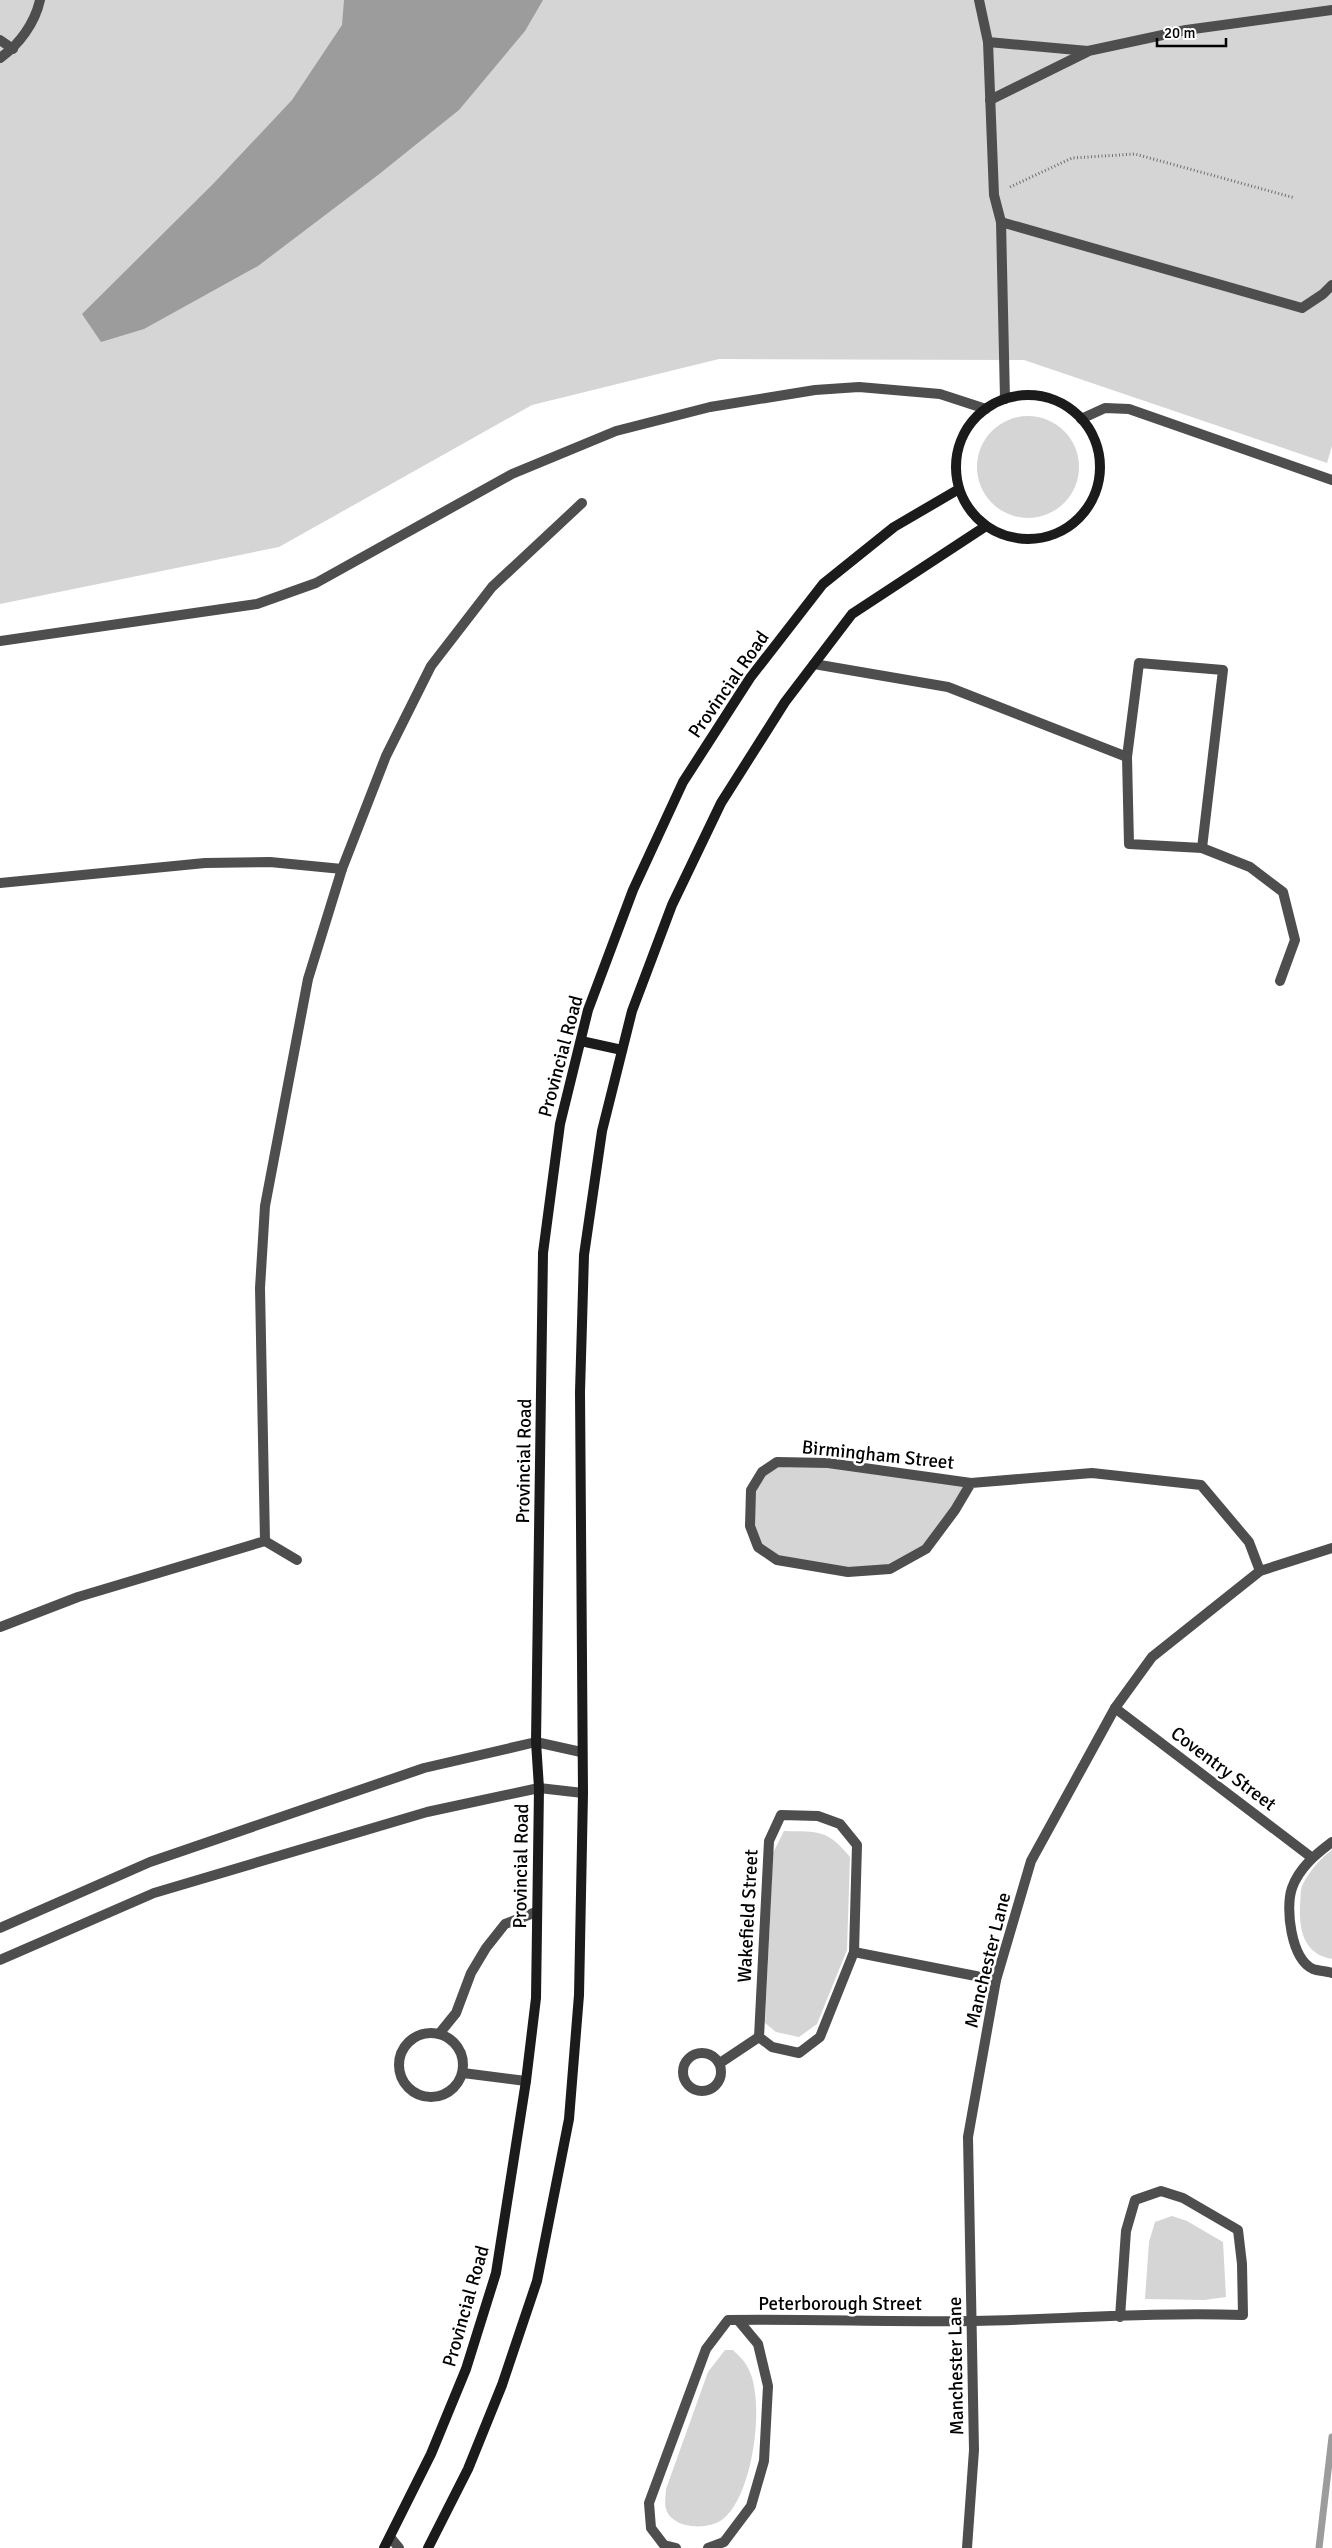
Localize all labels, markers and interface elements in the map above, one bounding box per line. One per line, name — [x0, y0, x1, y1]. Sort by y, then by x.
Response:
scale bar — [1157, 15, 1226, 47]
text: 20 m — [1164, 24, 1195, 42]
street label: Provincial Road — [683, 626, 775, 743]
street label: Provincial Road — [533, 993, 589, 1120]
street label: Provincial Road — [511, 1398, 537, 1524]
street label: Birmingham Street — [800, 1435, 956, 1475]
street label: Coventry Street — [1166, 1721, 1281, 1816]
street label: Provincial Road — [508, 1803, 534, 1929]
street label: Wakefield Street — [733, 1848, 763, 1983]
street label: Manchester Lane — [960, 1890, 1016, 2031]
street label: Provincial Road — [437, 2243, 495, 2370]
street label: Peterborough Street — [758, 2292, 922, 2316]
street label: Manchester Lane — [943, 2296, 969, 2436]

